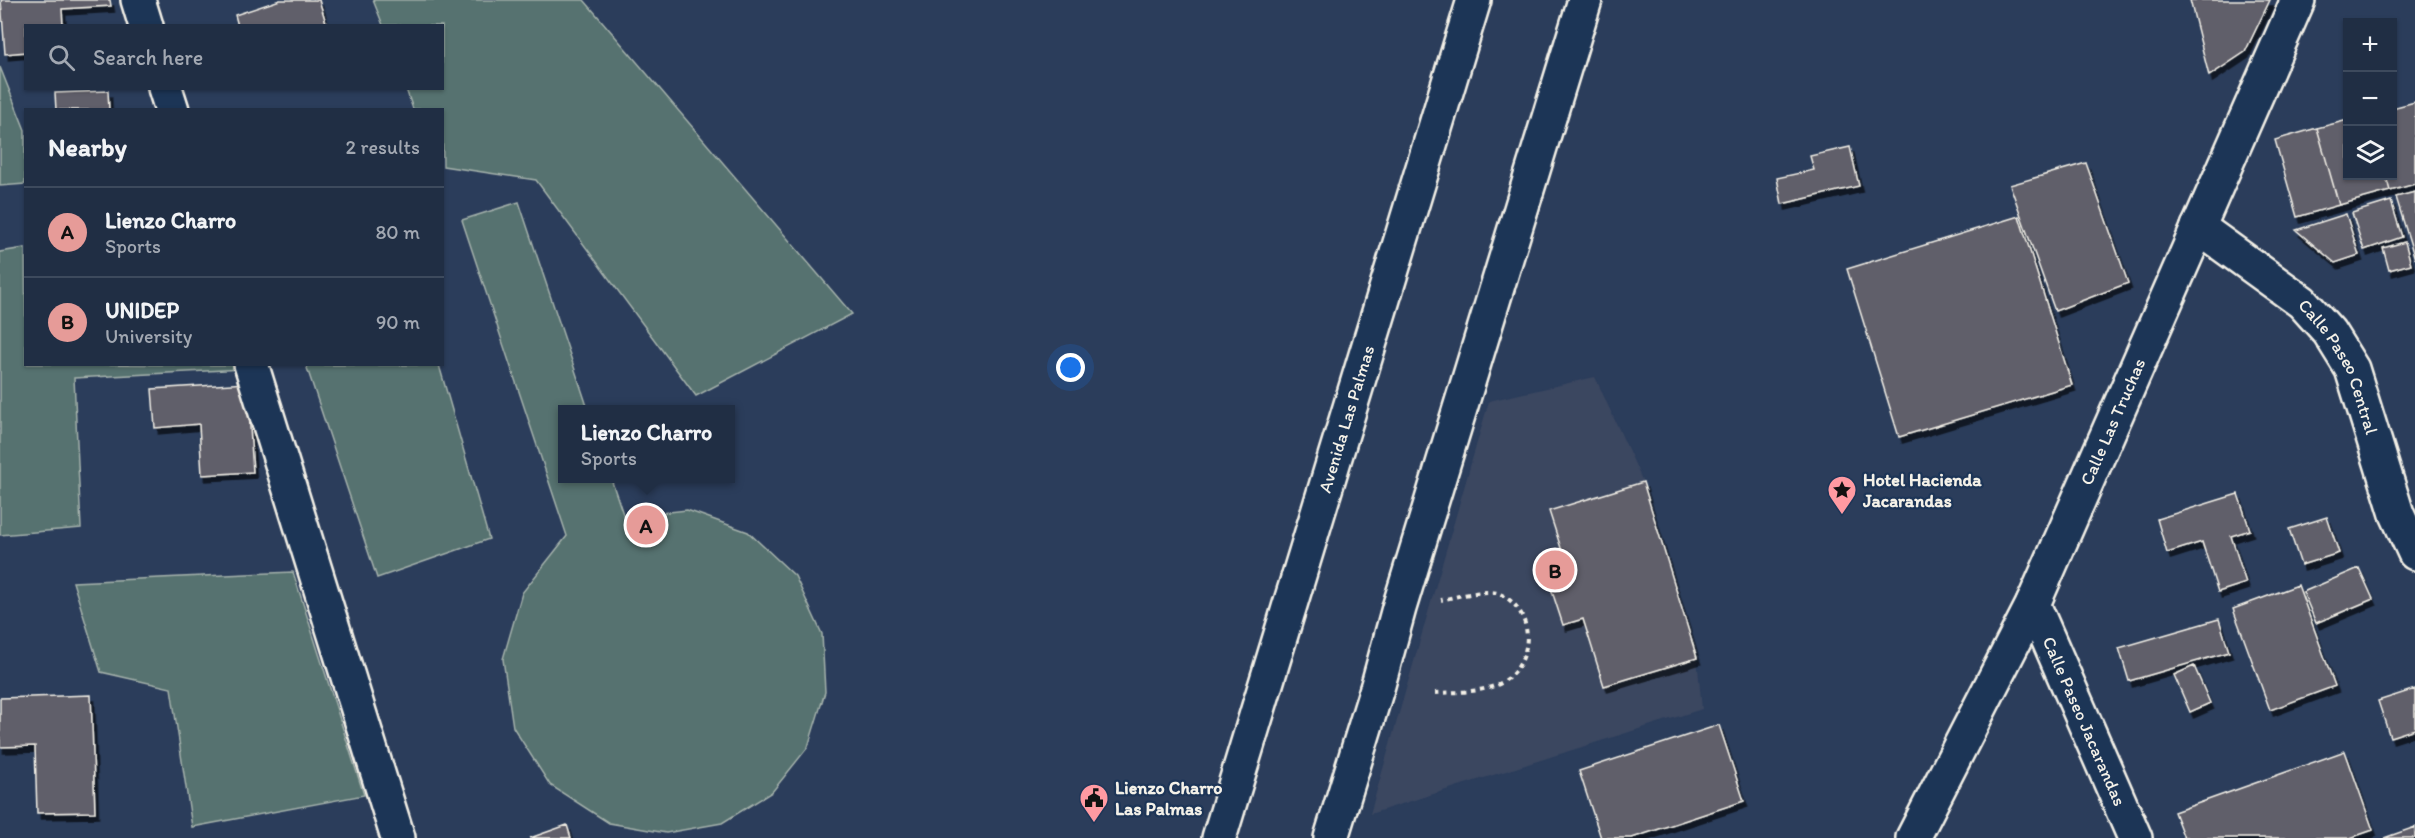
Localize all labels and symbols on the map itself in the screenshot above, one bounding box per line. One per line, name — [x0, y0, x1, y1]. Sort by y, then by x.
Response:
street label: Calle Paseo Central — [2294, 294, 2383, 437]
street label: Avenida Las Palmas — [1314, 343, 1379, 495]
your location — [1056, 353, 1085, 382]
street label: Calle Las Truchas — [2076, 355, 2150, 489]
place label: Hotel Hacienda Jacarandas — [1862, 469, 1982, 512]
place icon: Hotel Hacienda Jacarandas — [1826, 474, 1858, 516]
pin: A — [626, 502, 666, 548]
pin: B — [1536, 548, 1574, 592]
street label: Calle Paseo Jacarandas — [2038, 633, 2131, 809]
place label: Lienzo Charro Las Palmas — [1115, 777, 1222, 820]
public building icon: Lienzo Charro Las Palmas — [1078, 782, 1110, 824]

